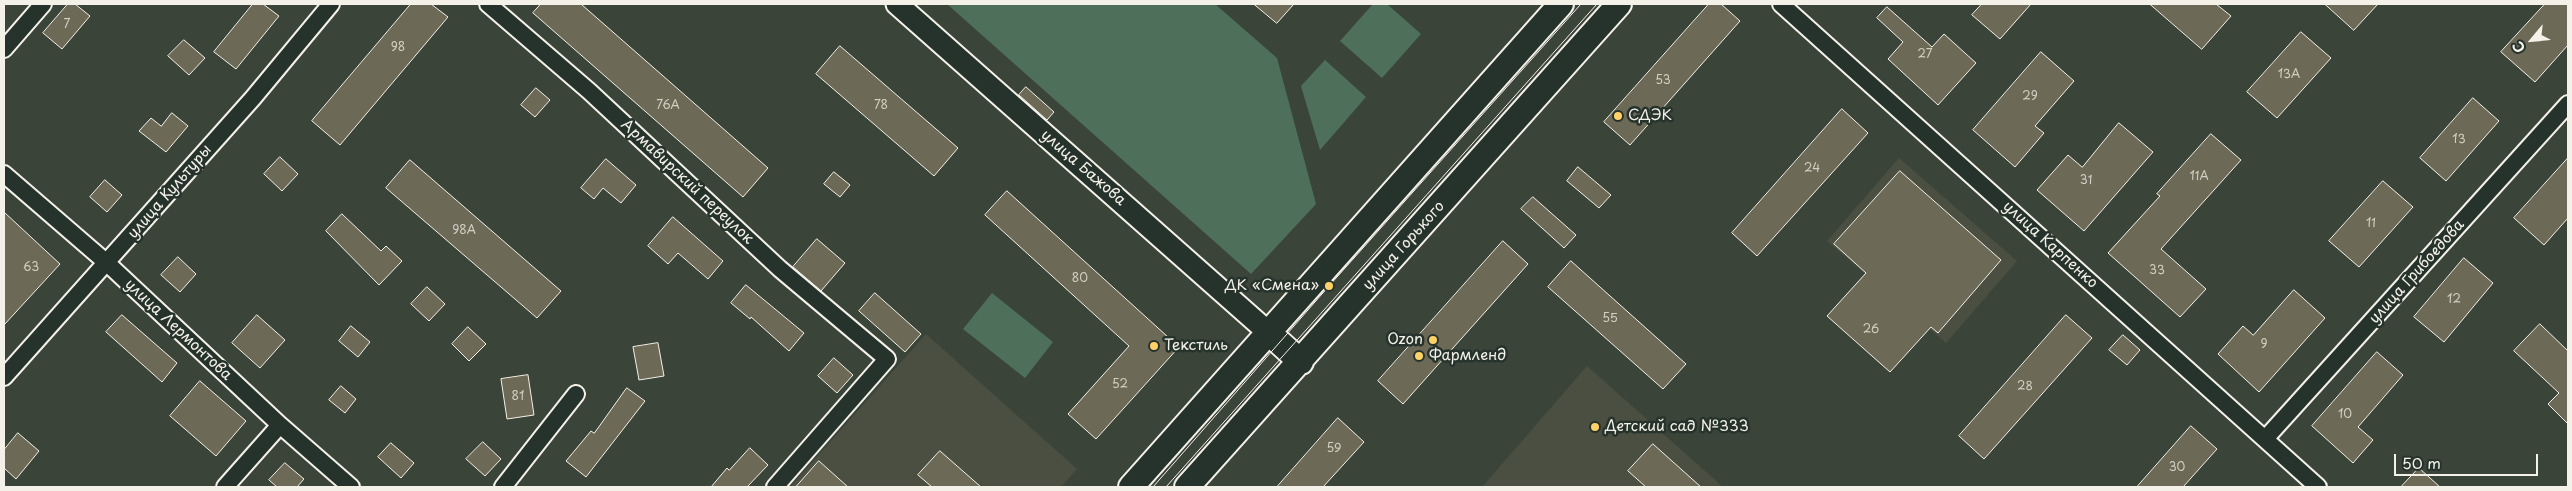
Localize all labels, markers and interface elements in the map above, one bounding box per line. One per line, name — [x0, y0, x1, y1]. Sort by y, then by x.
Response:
north arrow — [2507, 15, 2557, 65]
house number: 7 — [64, 18, 70, 32]
text: С — [2507, 38, 2530, 57]
house number: 98 — [391, 41, 405, 55]
house number: 27 — [1918, 48, 1932, 62]
house number: 13А — [2278, 68, 2300, 82]
house number: 53 — [1655, 74, 1671, 88]
house number: 29 — [2022, 90, 2038, 104]
house number: 76А — [656, 99, 680, 113]
house number: 78 — [874, 99, 888, 113]
place label: СДЭК — [1628, 107, 1672, 125]
marker: СДЭК — [1612, 110, 1624, 122]
street label: Армавирский переулок — [617, 116, 757, 248]
street label: улица Бажова — [1037, 126, 1129, 210]
house number: 13 — [2452, 133, 2466, 147]
street label: улица Культуры — [124, 141, 216, 243]
house number: 24 — [1804, 162, 1820, 176]
house number: 11А — [2189, 170, 2209, 184]
house number: 31 — [2080, 174, 2092, 188]
street label: улица Горького — [1359, 198, 1449, 294]
street label: улица Карпенко — [1999, 198, 2101, 292]
street label: улица Грибоедова — [2366, 216, 2468, 328]
house number: 11 — [2366, 217, 2376, 231]
house number: 98А — [452, 224, 476, 238]
house number: 63 — [23, 261, 39, 275]
house number: 33 — [2149, 264, 2165, 278]
house number: 80 — [1072, 272, 1088, 286]
street label: улица Лермонтова — [121, 276, 235, 384]
place label: ДК «Смена» — [1225, 277, 1319, 295]
marker: ДК «Смена» — [1323, 280, 1335, 292]
house number: 12 — [2447, 293, 2461, 307]
house number: 55 — [1602, 312, 1618, 326]
house number: 26 — [1863, 323, 1879, 337]
place label: Ozon — [1387, 331, 1423, 349]
marker: Ozon — [1427, 334, 1439, 346]
place label: Текстиль — [1164, 337, 1228, 355]
house number: 9 — [2260, 338, 2268, 352]
marker: Текстиль — [1148, 340, 1160, 352]
place label: Фармленд — [1429, 347, 1506, 365]
marker: Фармленд — [1413, 350, 1425, 362]
house number: 52 — [1112, 378, 1128, 392]
house number: 28 — [2017, 380, 2033, 394]
house number: 81 — [512, 390, 524, 404]
house number: 10 — [2338, 408, 2352, 422]
place label: Детский сад №333 — [1605, 418, 1749, 436]
marker: Детский сад №333 — [1589, 421, 1601, 433]
house number: 59 — [1327, 442, 1341, 456]
scale bar — [2397, 444, 2541, 476]
text: 50 m — [2402, 451, 2441, 474]
house number: 30 — [2169, 461, 2185, 475]

